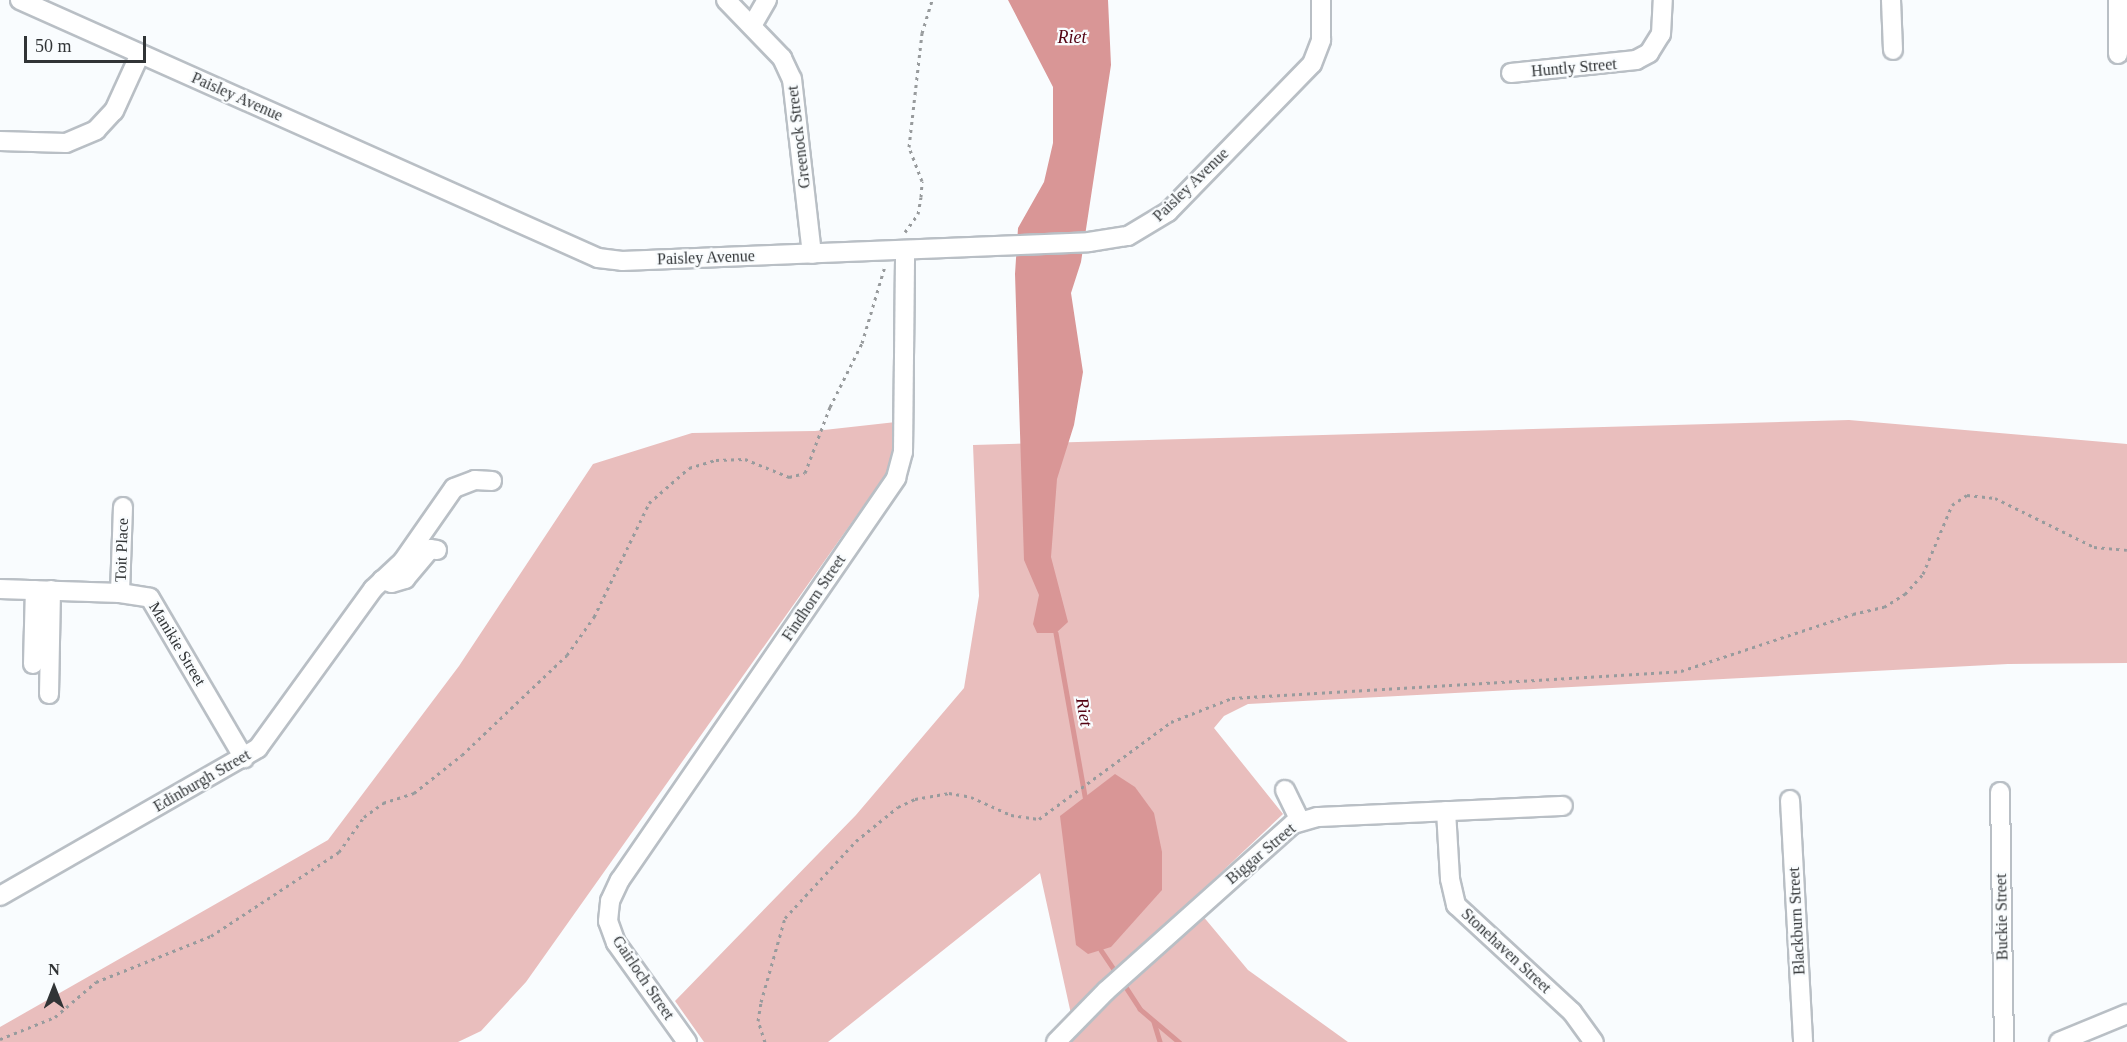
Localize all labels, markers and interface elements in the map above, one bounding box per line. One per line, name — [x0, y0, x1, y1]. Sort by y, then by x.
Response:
scale bar — [27, 24, 148, 62]
water label: Riet — [1058, 26, 1086, 48]
text: 50 m — [35, 36, 72, 56]
street label: Huntly Street — [1530, 55, 1618, 81]
street label: Paisley Avenue — [188, 68, 286, 126]
street label: Greenock Street — [783, 84, 815, 190]
street label: Paisley Avenue — [1149, 144, 1233, 226]
street label: Paisley Avenue — [656, 247, 756, 269]
street label: Toit Place — [111, 518, 133, 582]
street label: Findhorn Street — [778, 551, 850, 645]
street label: Manikie Street — [144, 598, 210, 690]
water label: Riet — [1071, 696, 1097, 728]
street label: Edinburgh Street — [150, 746, 254, 816]
street label: Biggar Street — [1222, 819, 1300, 889]
street label: Blackburn Street — [1785, 867, 1809, 975]
street label: Buckie Street — [1992, 874, 2012, 960]
street label: Stonehaven Street — [1457, 904, 1555, 998]
street label: Gairloch Street — [608, 932, 678, 1024]
north arrow — [24, 958, 84, 1018]
text: N — [48, 961, 60, 978]

